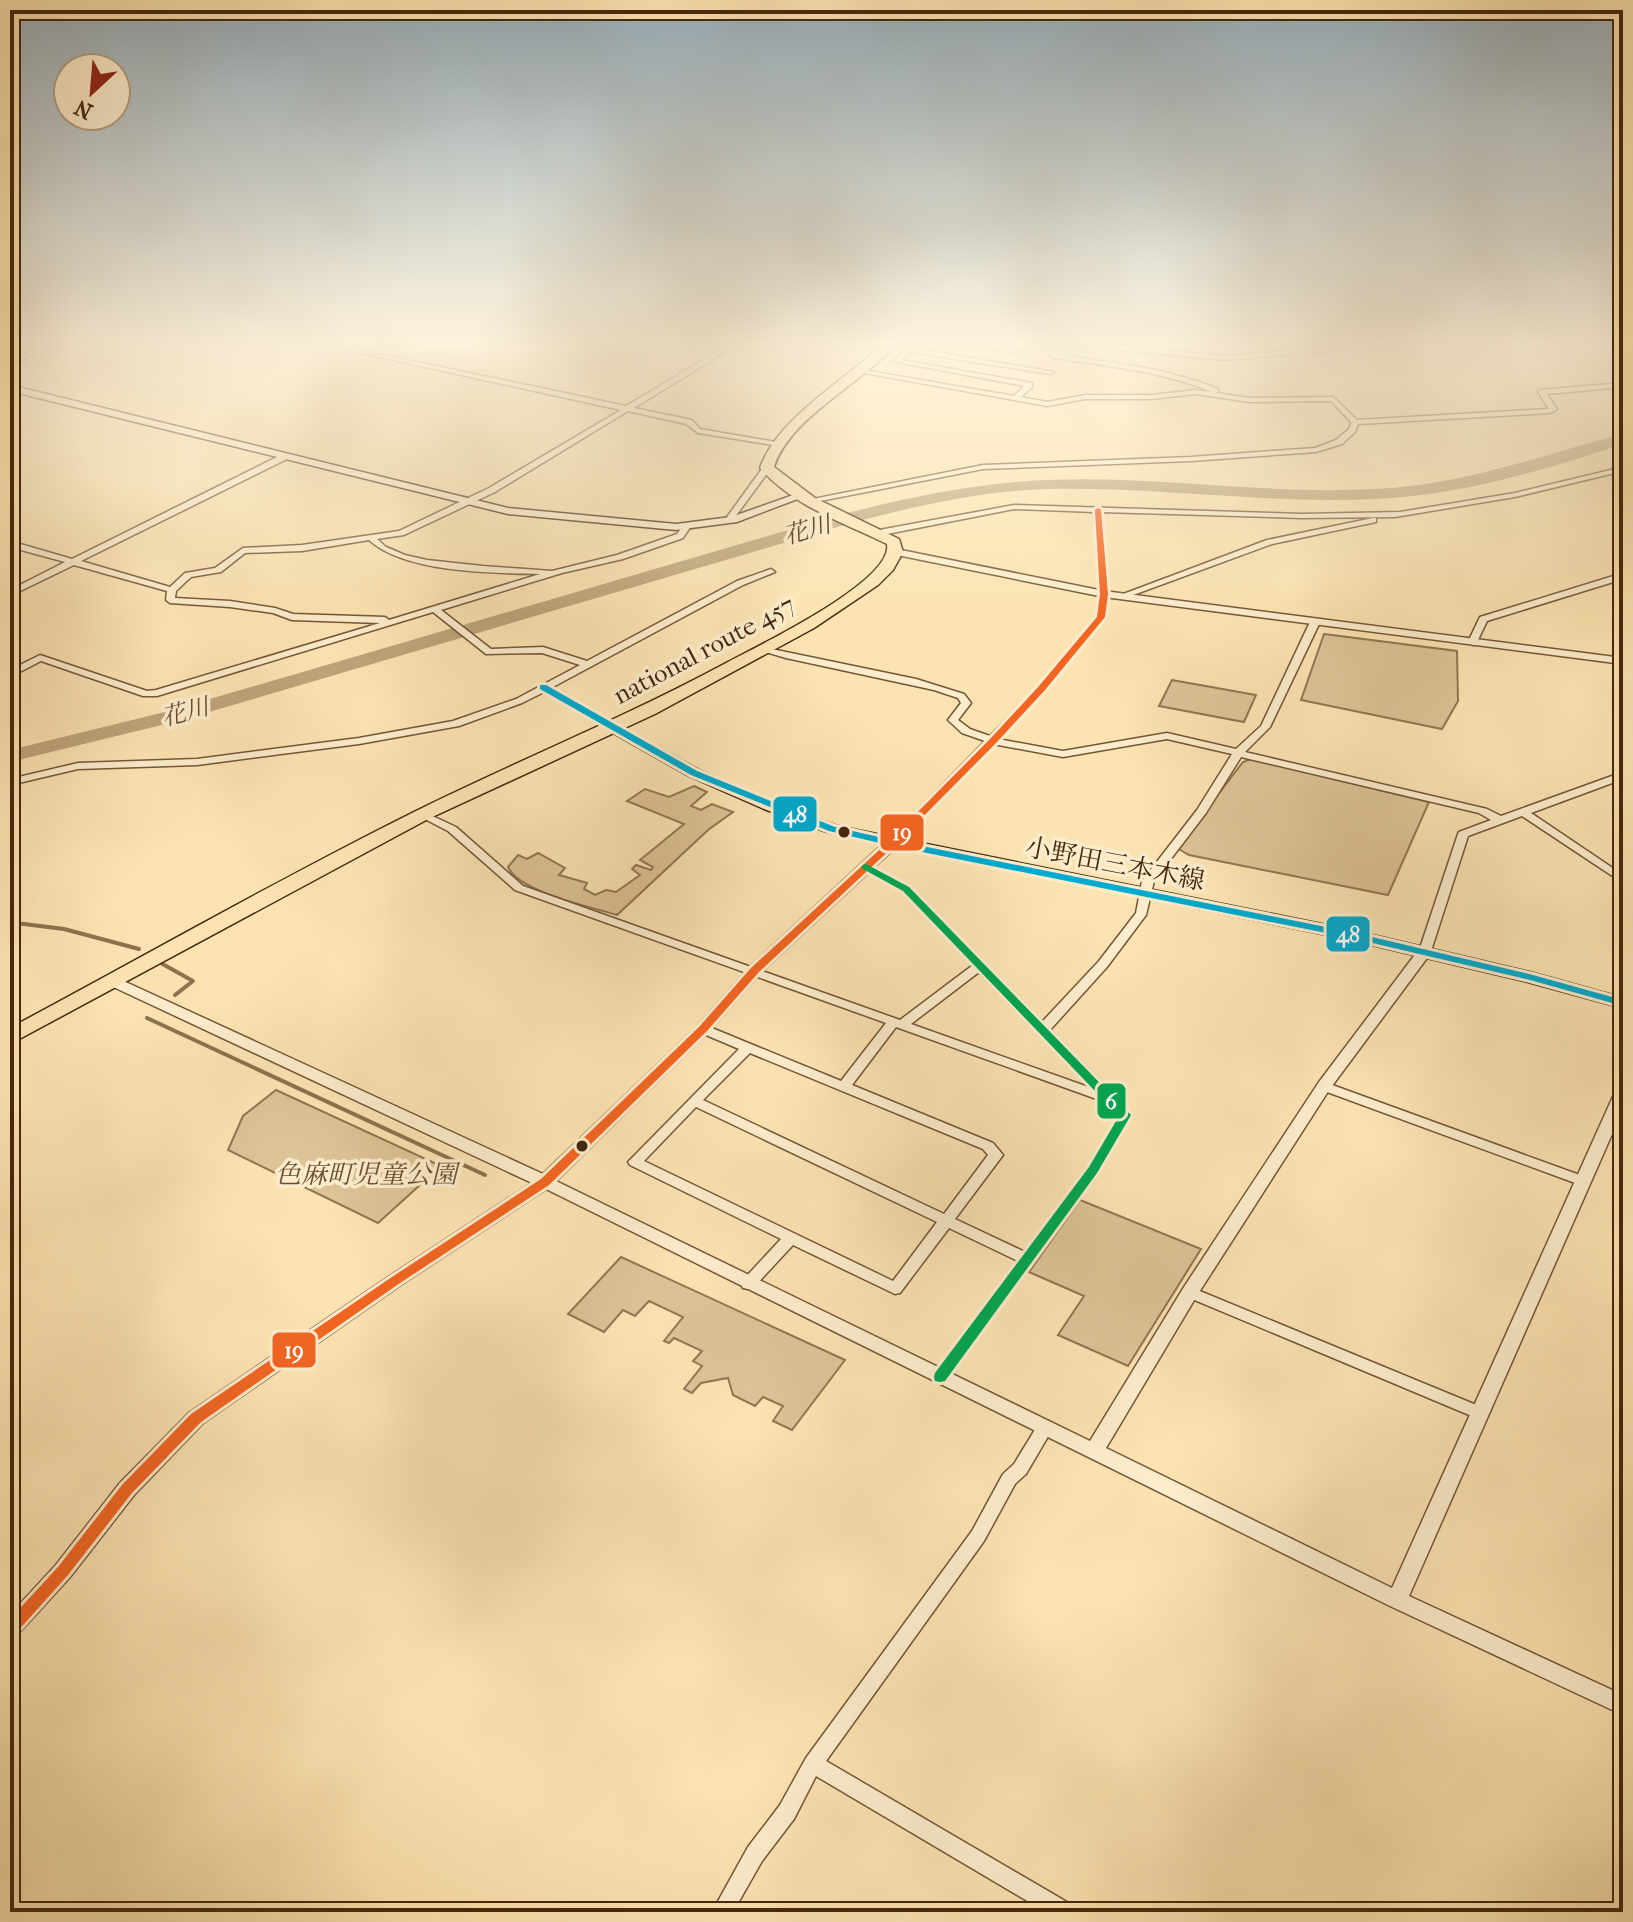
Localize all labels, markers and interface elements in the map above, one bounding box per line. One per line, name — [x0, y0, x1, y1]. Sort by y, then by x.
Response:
north arrow — [52, 52, 132, 132]
text: N — [70, 94, 97, 124]
water label: 花川 — [780, 509, 837, 550]
street label: national route 457 — [608, 589, 800, 711]
water label: 花川 — [158, 691, 215, 732]
line badge: 48 — [772, 795, 818, 833]
text: 48 — [782, 802, 807, 828]
line badge: 19 — [879, 813, 925, 852]
text: 19 — [892, 820, 912, 846]
unlabelled marker — [836, 824, 852, 840]
street label: 小野田三本木線 — [1023, 831, 1207, 897]
line badge: 48 — [1325, 915, 1371, 953]
text: 48 — [1335, 922, 1360, 948]
line badge: 6 — [1096, 1082, 1127, 1120]
text: 6 — [1105, 1089, 1118, 1115]
unlabelled marker — [574, 1138, 590, 1154]
park label: 色麻町児童公園 — [275, 1159, 461, 1190]
line badge: 19 — [271, 1331, 317, 1369]
text: 19 — [284, 1338, 304, 1364]

